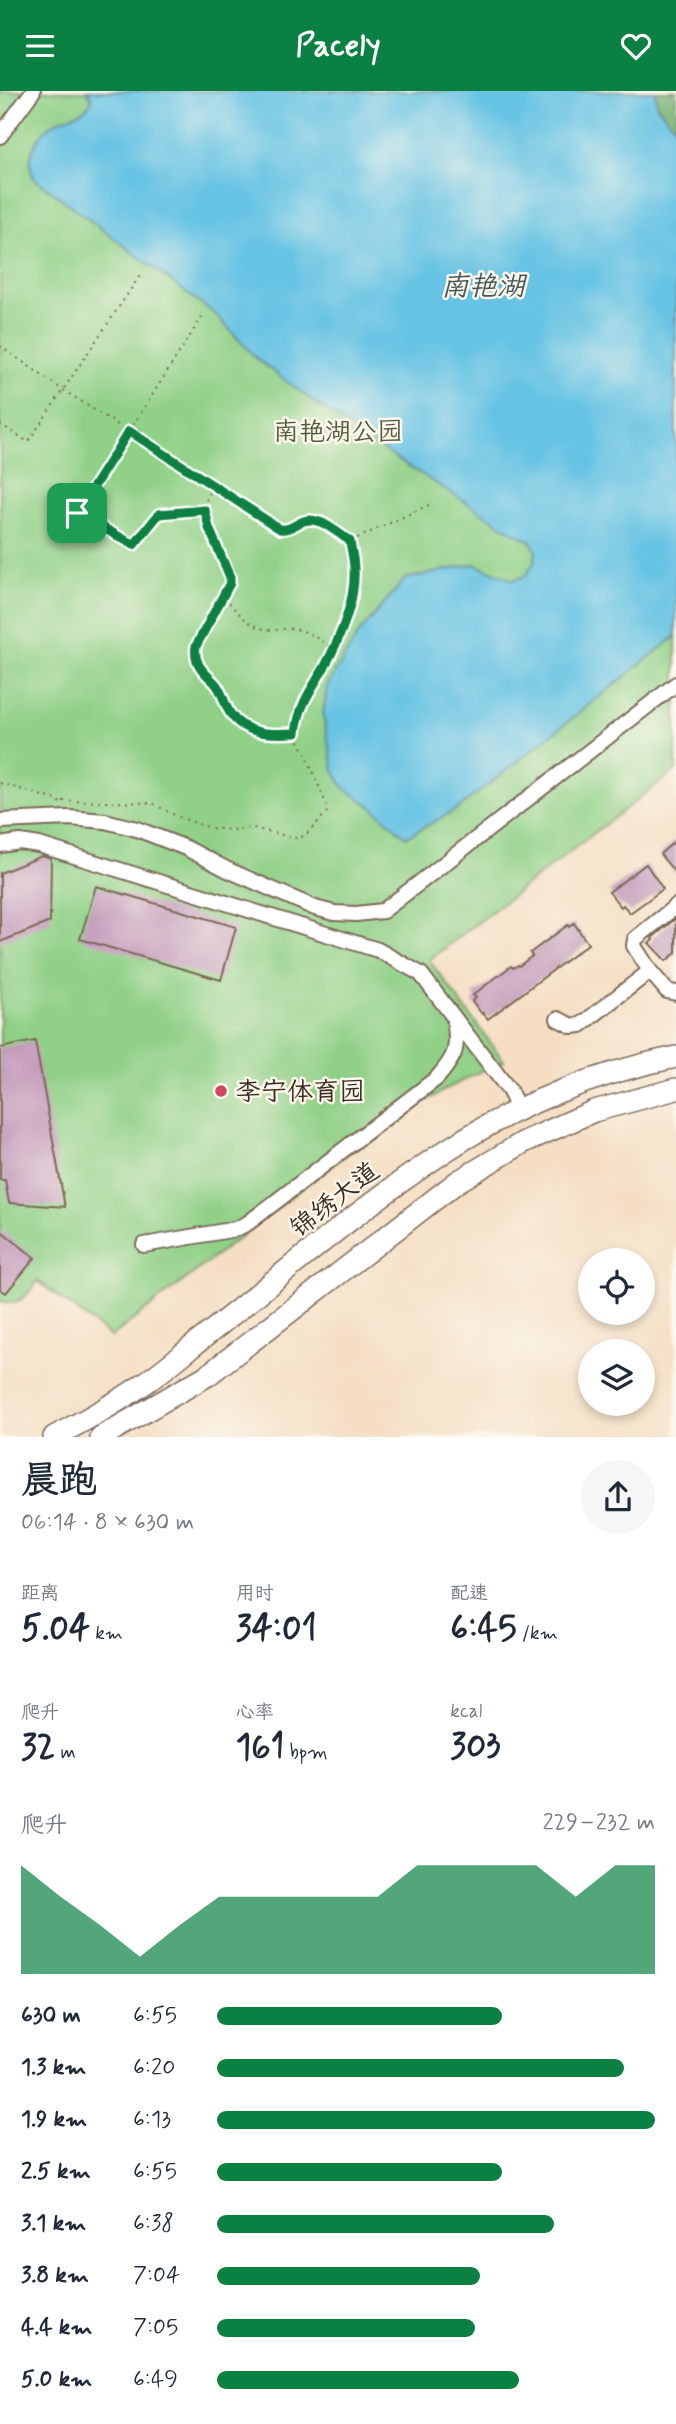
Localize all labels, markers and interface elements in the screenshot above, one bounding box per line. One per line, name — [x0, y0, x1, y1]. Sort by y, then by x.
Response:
text: Pacely — [295, 25, 381, 67]
icon: menu — [21, 27, 59, 65]
icon: heart — [617, 27, 655, 65]
water label: 南艳湖 — [441, 269, 528, 306]
park label: 南艳湖公园 — [273, 416, 403, 450]
pin — [47, 483, 107, 543]
icon: arrive — [58, 494, 96, 532]
place label: 李宁体育园 — [235, 1076, 365, 1110]
marker: 李宁体育园 — [213, 1083, 229, 1099]
street label: 锦绣大道 — [284, 1155, 387, 1246]
map controls — [578, 1248, 655, 1416]
button: locate — [578, 1248, 655, 1325]
button: layers — [578, 1339, 655, 1416]
text: 晨跑 — [21, 1457, 97, 1506]
button: share — [581, 1460, 655, 1534]
text: 06:14 · 8 × 630 m — [21, 1508, 194, 1538]
text: 距离 — [21, 1581, 59, 1606]
text: 用时 — [236, 1581, 274, 1606]
text: 配速 — [450, 1581, 488, 1606]
text: 5.04 — [21, 1606, 90, 1652]
text: 34:01 — [236, 1606, 317, 1652]
text: 6:45 — [450, 1606, 517, 1652]
text: km — [90, 1621, 123, 1646]
text: /km — [517, 1621, 558, 1646]
text: kcal — [450, 1699, 482, 1724]
text: 爬升 — [21, 1700, 59, 1725]
text: 心率 — [236, 1700, 274, 1725]
text: 303 — [450, 1724, 500, 1770]
text: 32 — [21, 1725, 55, 1771]
text: 161 — [236, 1725, 284, 1771]
text: m — [55, 1740, 76, 1765]
text: bpm — [284, 1740, 328, 1765]
text: 229–232 m — [543, 1808, 655, 1838]
text: 爬升 — [21, 1811, 67, 1841]
text: 630 m — [21, 2001, 81, 2031]
text: 6:55 — [133, 2001, 177, 2031]
text: 1.3 km — [21, 2053, 86, 2083]
text: 6:20 — [133, 2053, 175, 2083]
text: 1.9 km — [21, 2105, 87, 2135]
text: 6:13 — [133, 2105, 171, 2135]
text: 2.5 km — [21, 2157, 91, 2187]
text: 6:55 — [133, 2157, 177, 2187]
text: 3.1 km — [21, 2209, 86, 2239]
text: 6:38 — [133, 2209, 174, 2239]
text: 3.8 km — [21, 2261, 89, 2291]
text: 7:04 — [133, 2261, 180, 2291]
text: 4.4 km — [21, 2313, 92, 2343]
text: 7:05 — [133, 2313, 178, 2343]
text: 5.0 km — [21, 2365, 92, 2395]
text: 6:49 — [133, 2365, 178, 2395]

